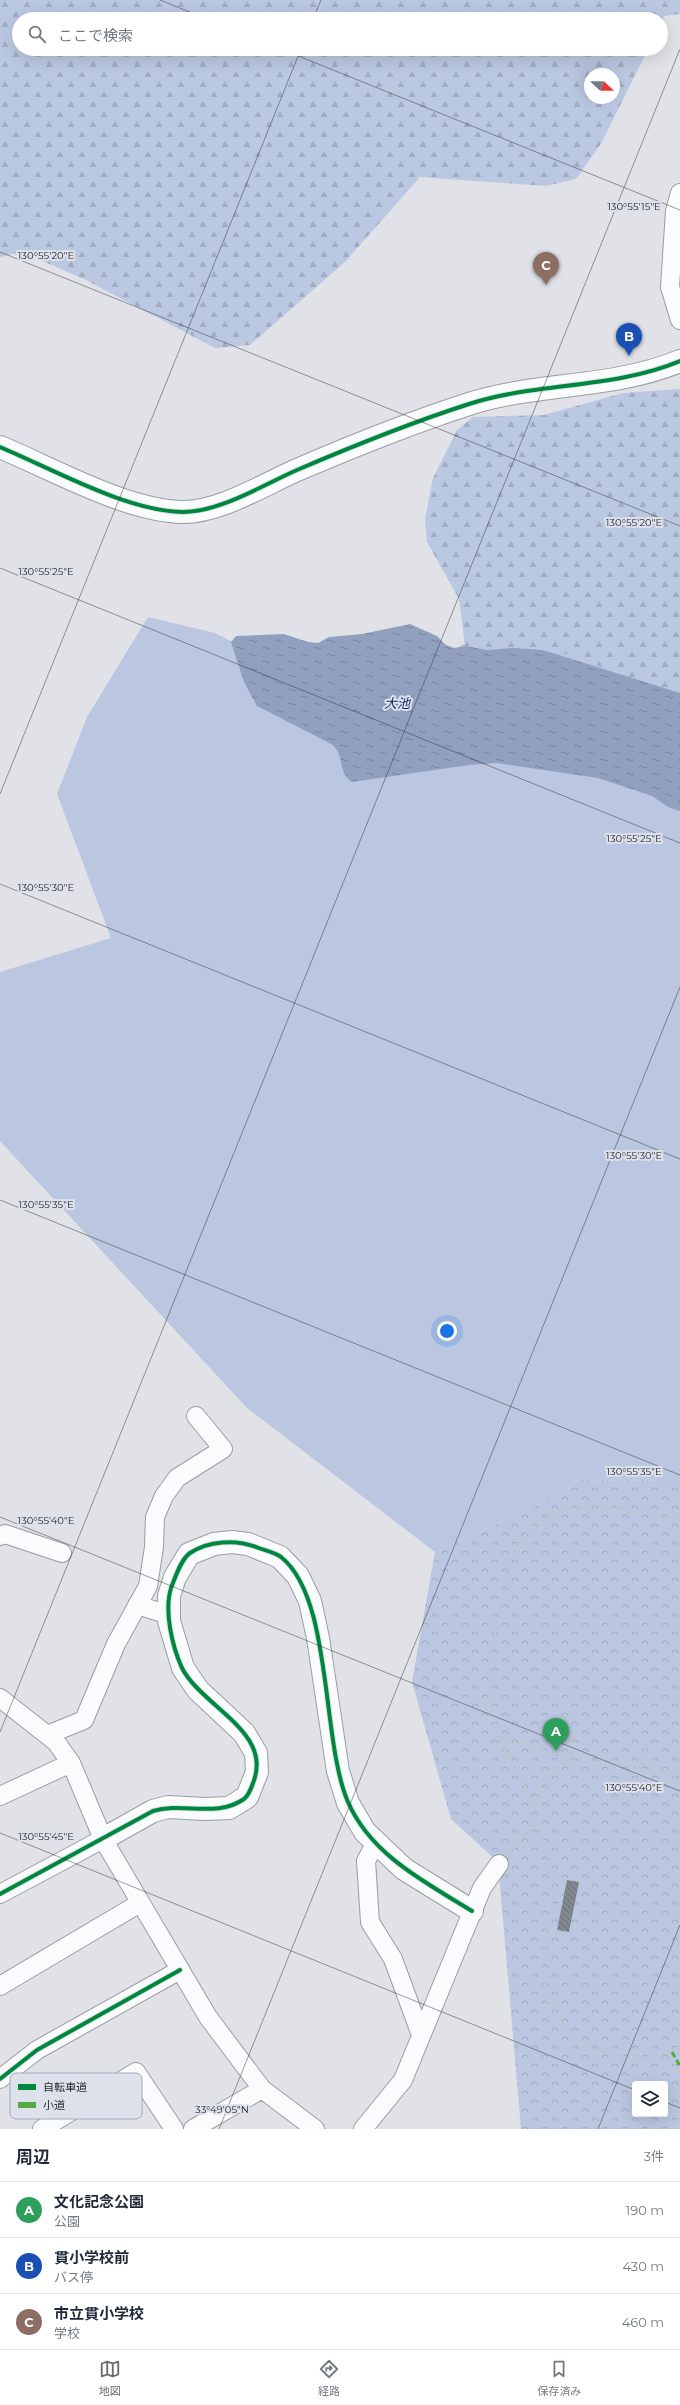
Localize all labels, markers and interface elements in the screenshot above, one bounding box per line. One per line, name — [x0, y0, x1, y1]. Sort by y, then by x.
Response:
search box — [12, 12, 668, 56]
icon: search — [26, 23, 48, 45]
text: ここで検索 — [58, 26, 133, 45]
north arrow — [584, 68, 620, 104]
text: 130°55'15"E — [607, 200, 661, 213]
text: 130°55'20"E — [18, 249, 75, 262]
pin: C — [533, 252, 559, 285]
pin: B — [616, 323, 642, 356]
text: 130°55'20"E — [606, 516, 663, 529]
text: 130°55'25"E — [18, 565, 74, 578]
water label: 大池 — [384, 695, 412, 711]
text: 130°55'25"E — [606, 832, 662, 845]
text: 130°55'30"E — [18, 881, 74, 894]
text: 130°55'30"E — [606, 1149, 662, 1162]
text: 130°55'35"E — [18, 1198, 74, 1211]
your location — [437, 1321, 457, 1341]
text: 130°55'35"E — [606, 1465, 662, 1478]
text: 130°55'40"E — [18, 1514, 75, 1527]
pin: A — [543, 1718, 569, 1751]
text: 130°55'40"E — [606, 1781, 663, 1794]
text: 130°55'45"E — [18, 1830, 74, 1843]
legend — [10, 2073, 142, 2119]
text: 自転車道 — [43, 2080, 87, 2094]
map controls — [632, 2081, 668, 2117]
button: layers — [632, 2081, 668, 2117]
text: 小道 — [43, 2098, 65, 2112]
text: 33°49'05"N — [195, 2103, 249, 2116]
text: 周辺 — [16, 2147, 50, 2167]
text: 3件 — [644, 2148, 664, 2164]
text: 文化記念公園 — [54, 2192, 144, 2211]
text: A — [24, 2202, 34, 2218]
text: 190 m — [626, 2202, 664, 2218]
text: 公園 — [54, 2213, 80, 2229]
text: 貫小学校前 — [54, 2248, 129, 2267]
text: B — [24, 2258, 34, 2274]
text: 430 m — [622, 2258, 664, 2274]
text: バス停 — [54, 2269, 93, 2285]
text: 市立貫小学校 — [54, 2304, 144, 2323]
text: C — [24, 2314, 34, 2330]
text: 460 m — [622, 2314, 664, 2330]
text: 学校 — [54, 2325, 80, 2341]
tab: 地図 — [99, 2358, 121, 2398]
tab: 経路 — [318, 2358, 340, 2398]
tab: 保存済み — [537, 2358, 581, 2398]

